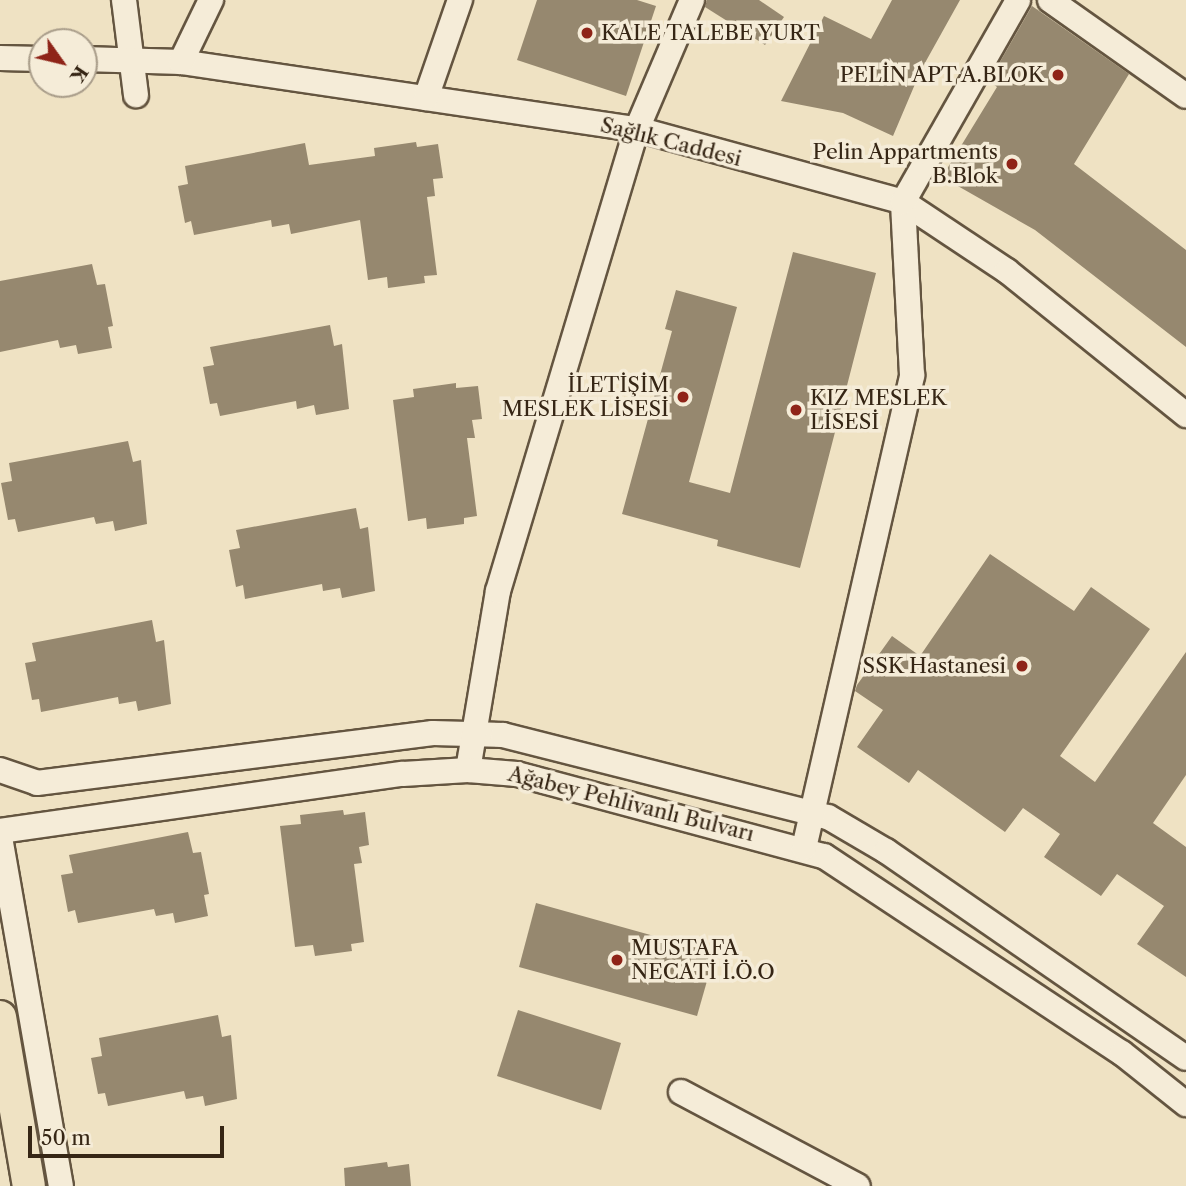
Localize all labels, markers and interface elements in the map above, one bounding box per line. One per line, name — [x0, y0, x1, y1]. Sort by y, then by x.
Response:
place label: KALE TALEBE YURT — [601, 20, 821, 46]
marker: KALE TALEBE YURT — [579, 25, 595, 41]
north arrow — [28, 28, 98, 98]
text: K — [65, 61, 93, 87]
place label: PELİN APT A.BLOK — [837, 62, 1044, 88]
marker: PELİN APT A.BLOK — [1050, 67, 1066, 83]
street label: Sağlık Caddesi — [598, 112, 744, 172]
place label: Pelin Appartments B.Blok — [812, 139, 998, 189]
marker: Pelin Appartments B.Blok — [1004, 156, 1020, 172]
place label: İLETİŞİM MESLEK LİSESİ — [501, 372, 669, 422]
place label: KIZ MESLEK LİSESİ — [810, 385, 947, 435]
marker: İLETİŞİM MESLEK LİSESİ — [675, 389, 691, 405]
marker: KIZ MESLEK LİSESİ — [788, 402, 804, 418]
place label: SSK Hastanesi — [862, 653, 1006, 679]
marker: SSK Hastanesi — [1012, 656, 1032, 676]
street label: Ağabey Pehlivanlı Bulvarı — [505, 761, 757, 847]
place label: MUSTAFA NECATİ İ.Ö.O — [631, 935, 775, 985]
marker: MUSTAFA NECATİ İ.Ö.O — [609, 952, 625, 968]
scale bar — [32, 1112, 228, 1156]
text: 50 m — [41, 1125, 91, 1150]

